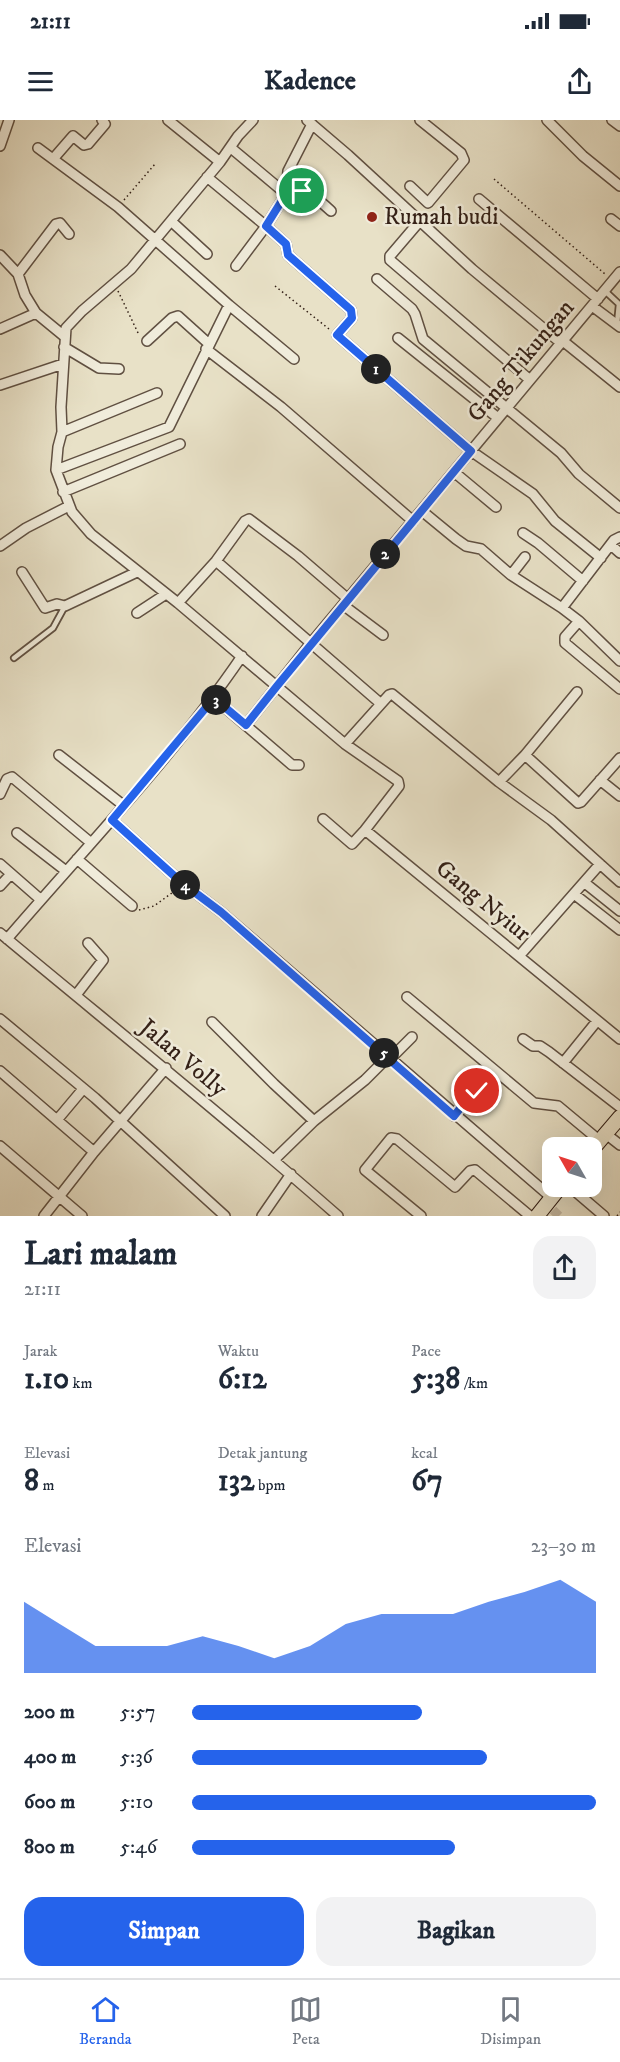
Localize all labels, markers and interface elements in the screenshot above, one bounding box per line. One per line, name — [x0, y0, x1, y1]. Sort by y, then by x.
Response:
text: 21:11 — [30, 8, 71, 35]
text: Kadence — [264, 64, 356, 98]
icon: menu — [24, 65, 57, 98]
icon: share — [563, 65, 596, 98]
pin — [276, 165, 327, 216]
icon: arrive — [285, 174, 318, 207]
place label: Rumah budi — [384, 202, 499, 232]
marker: Rumah budi — [365, 210, 379, 224]
street label: Gang Tikungan — [461, 293, 581, 428]
pin: 1 — [361, 354, 391, 384]
text: 1 — [373, 359, 379, 379]
pin: 2 — [370, 539, 400, 569]
text: 2 — [381, 544, 389, 564]
pin: 3 — [201, 685, 231, 715]
text: 3 — [213, 690, 219, 710]
street label: Gang Nyiur — [429, 854, 537, 948]
pin: 4 — [170, 870, 200, 900]
text: 4 — [180, 875, 190, 895]
street label: Jalan Volly — [131, 1011, 233, 1104]
pin: 5 — [369, 1038, 399, 1068]
text: 5 — [380, 1043, 388, 1063]
pin — [451, 1065, 502, 1116]
icon: check — [460, 1074, 493, 1107]
north arrow — [542, 1137, 602, 1197]
map controls — [542, 1137, 602, 1197]
text: Lari malam — [24, 1234, 177, 1275]
button: share — [533, 1236, 596, 1299]
text: 21:11 — [24, 1277, 61, 1302]
text: Jarak — [24, 1341, 58, 1361]
text: Waktu — [218, 1341, 259, 1361]
text: Pace — [411, 1341, 441, 1361]
text: 1.10 — [24, 1361, 69, 1398]
text: 6:12 — [218, 1361, 267, 1398]
text: 5:38 — [411, 1361, 460, 1398]
text: km — [69, 1373, 93, 1393]
text: /km — [460, 1373, 488, 1393]
text: Elevasi — [24, 1443, 70, 1463]
text: Detak jantung — [218, 1443, 307, 1463]
text: kcal — [411, 1443, 438, 1463]
text: 8 — [24, 1463, 39, 1500]
text: 132 — [218, 1463, 255, 1500]
text: 67 — [411, 1463, 443, 1500]
text: m — [39, 1475, 54, 1495]
text: bpm — [255, 1475, 286, 1495]
text: Elevasi — [24, 1534, 82, 1559]
text: 23–30 m — [531, 1534, 596, 1559]
text: 200 m — [24, 1700, 75, 1725]
text: 5:57 — [120, 1700, 156, 1725]
text: 400 m — [24, 1745, 76, 1770]
text: 5:36 — [120, 1745, 153, 1770]
text: 600 m — [24, 1790, 75, 1815]
text: 5:10 — [120, 1790, 153, 1815]
text: 800 m — [24, 1835, 75, 1860]
text: 5:46 — [120, 1835, 157, 1860]
button: Simpan — [24, 1897, 304, 1966]
button: Bagikan — [316, 1897, 596, 1966]
tab: Beranda — [79, 1993, 132, 2049]
tab: Peta — [289, 1993, 322, 2049]
tab: Disimpan — [480, 1993, 541, 2049]

